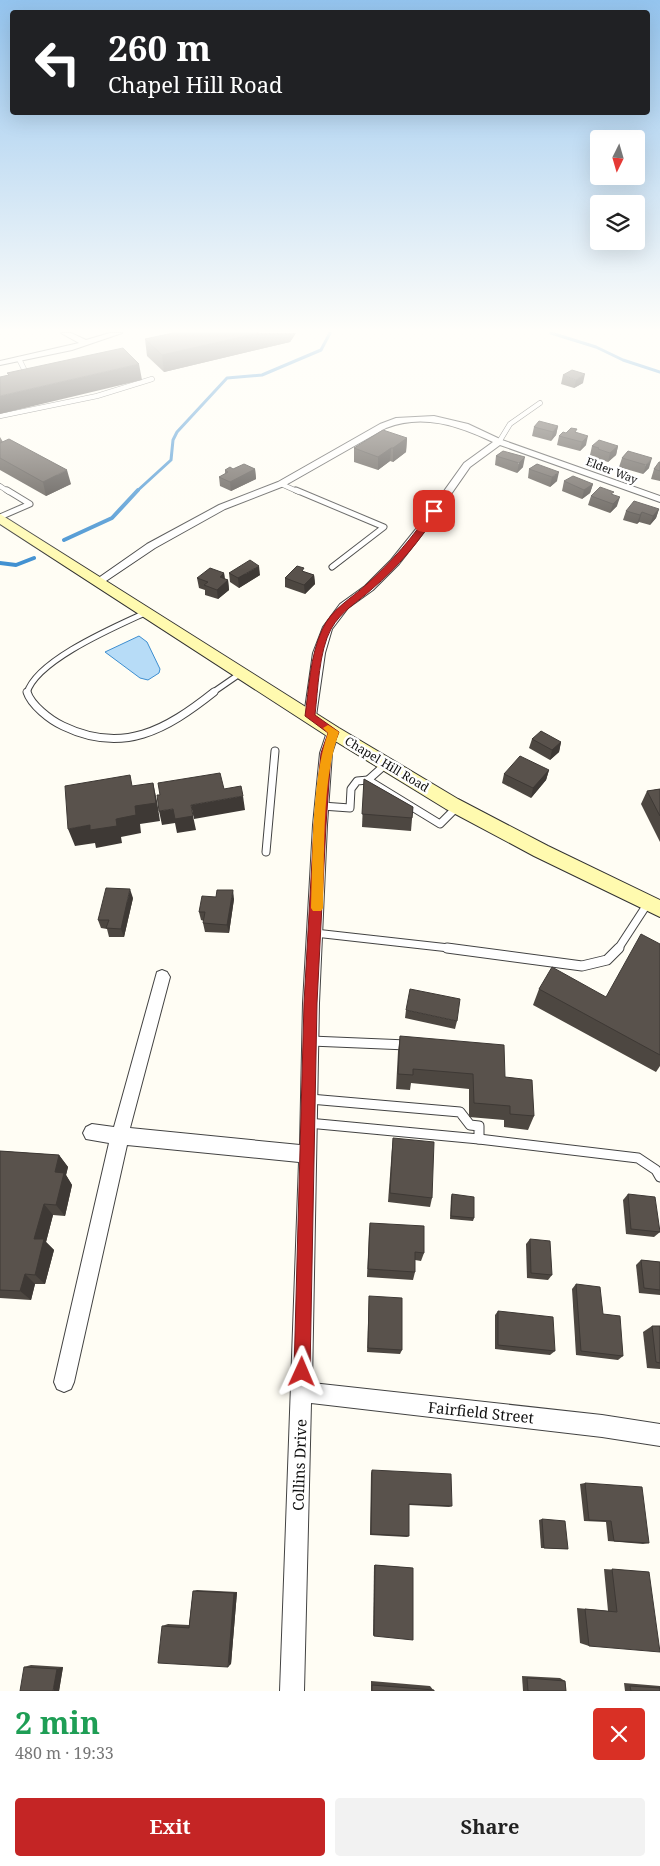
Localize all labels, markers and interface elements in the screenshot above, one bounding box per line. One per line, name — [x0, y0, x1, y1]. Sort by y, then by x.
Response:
text: 260 m — [108, 24, 211, 71]
icon: left — [25, 30, 90, 95]
text: Chapel Hill Road — [108, 69, 283, 99]
north arrow — [590, 130, 645, 185]
map controls — [590, 130, 645, 250]
button: layers — [590, 195, 645, 250]
street label: Elder Way — [584, 453, 641, 487]
pin — [413, 490, 455, 532]
icon: arrive — [420, 497, 448, 525]
street label: Chapel Hill Road — [342, 732, 433, 796]
position arrow — [275, 1345, 327, 1397]
street label: Fairfield Street — [427, 1397, 535, 1427]
street label: Collins Drive — [287, 1419, 311, 1511]
text: 2 min — [15, 1702, 100, 1743]
button: close — [593, 1708, 645, 1760]
text: 480 m · 19:33 — [15, 1742, 114, 1764]
button: Exit — [15, 1798, 325, 1856]
button: Share — [335, 1798, 645, 1856]

